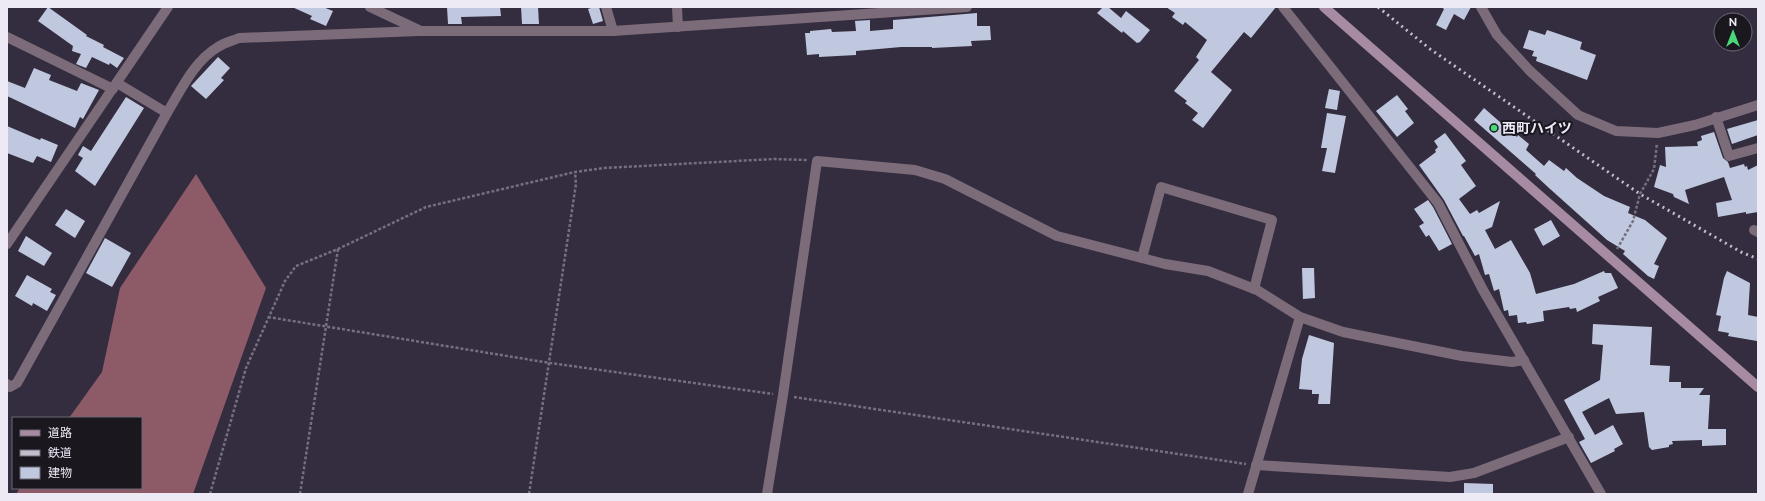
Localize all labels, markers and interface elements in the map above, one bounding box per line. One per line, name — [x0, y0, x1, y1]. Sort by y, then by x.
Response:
north arrow — [1713, 12, 1753, 52]
text: N — [1729, 16, 1737, 29]
place label: 西町ハイツ — [1502, 120, 1572, 136]
marker: 西町ハイツ — [1489, 123, 1499, 133]
legend — [12, 417, 142, 489]
text: 道路 — [48, 426, 72, 440]
text: 鉄道 — [48, 446, 72, 460]
text: 建物 — [48, 466, 72, 480]

